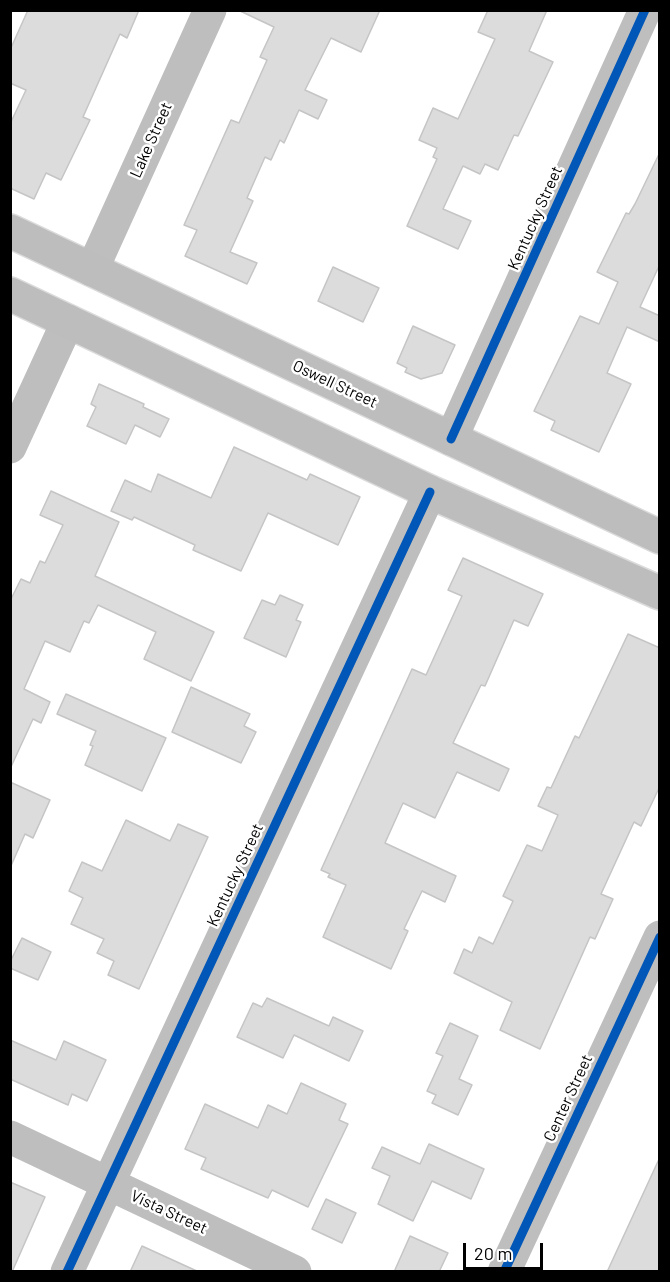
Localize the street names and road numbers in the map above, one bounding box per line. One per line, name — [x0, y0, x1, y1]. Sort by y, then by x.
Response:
street label: Lake Street — [126, 99, 176, 181]
street label: Kentucky Street — [504, 163, 566, 273]
street label: Oswell Street — [290, 356, 380, 412]
street label: Kentucky Street — [203, 820, 267, 930]
street label: Center Street — [540, 1051, 596, 1145]
street label: Vista Street — [128, 1186, 210, 1238]

